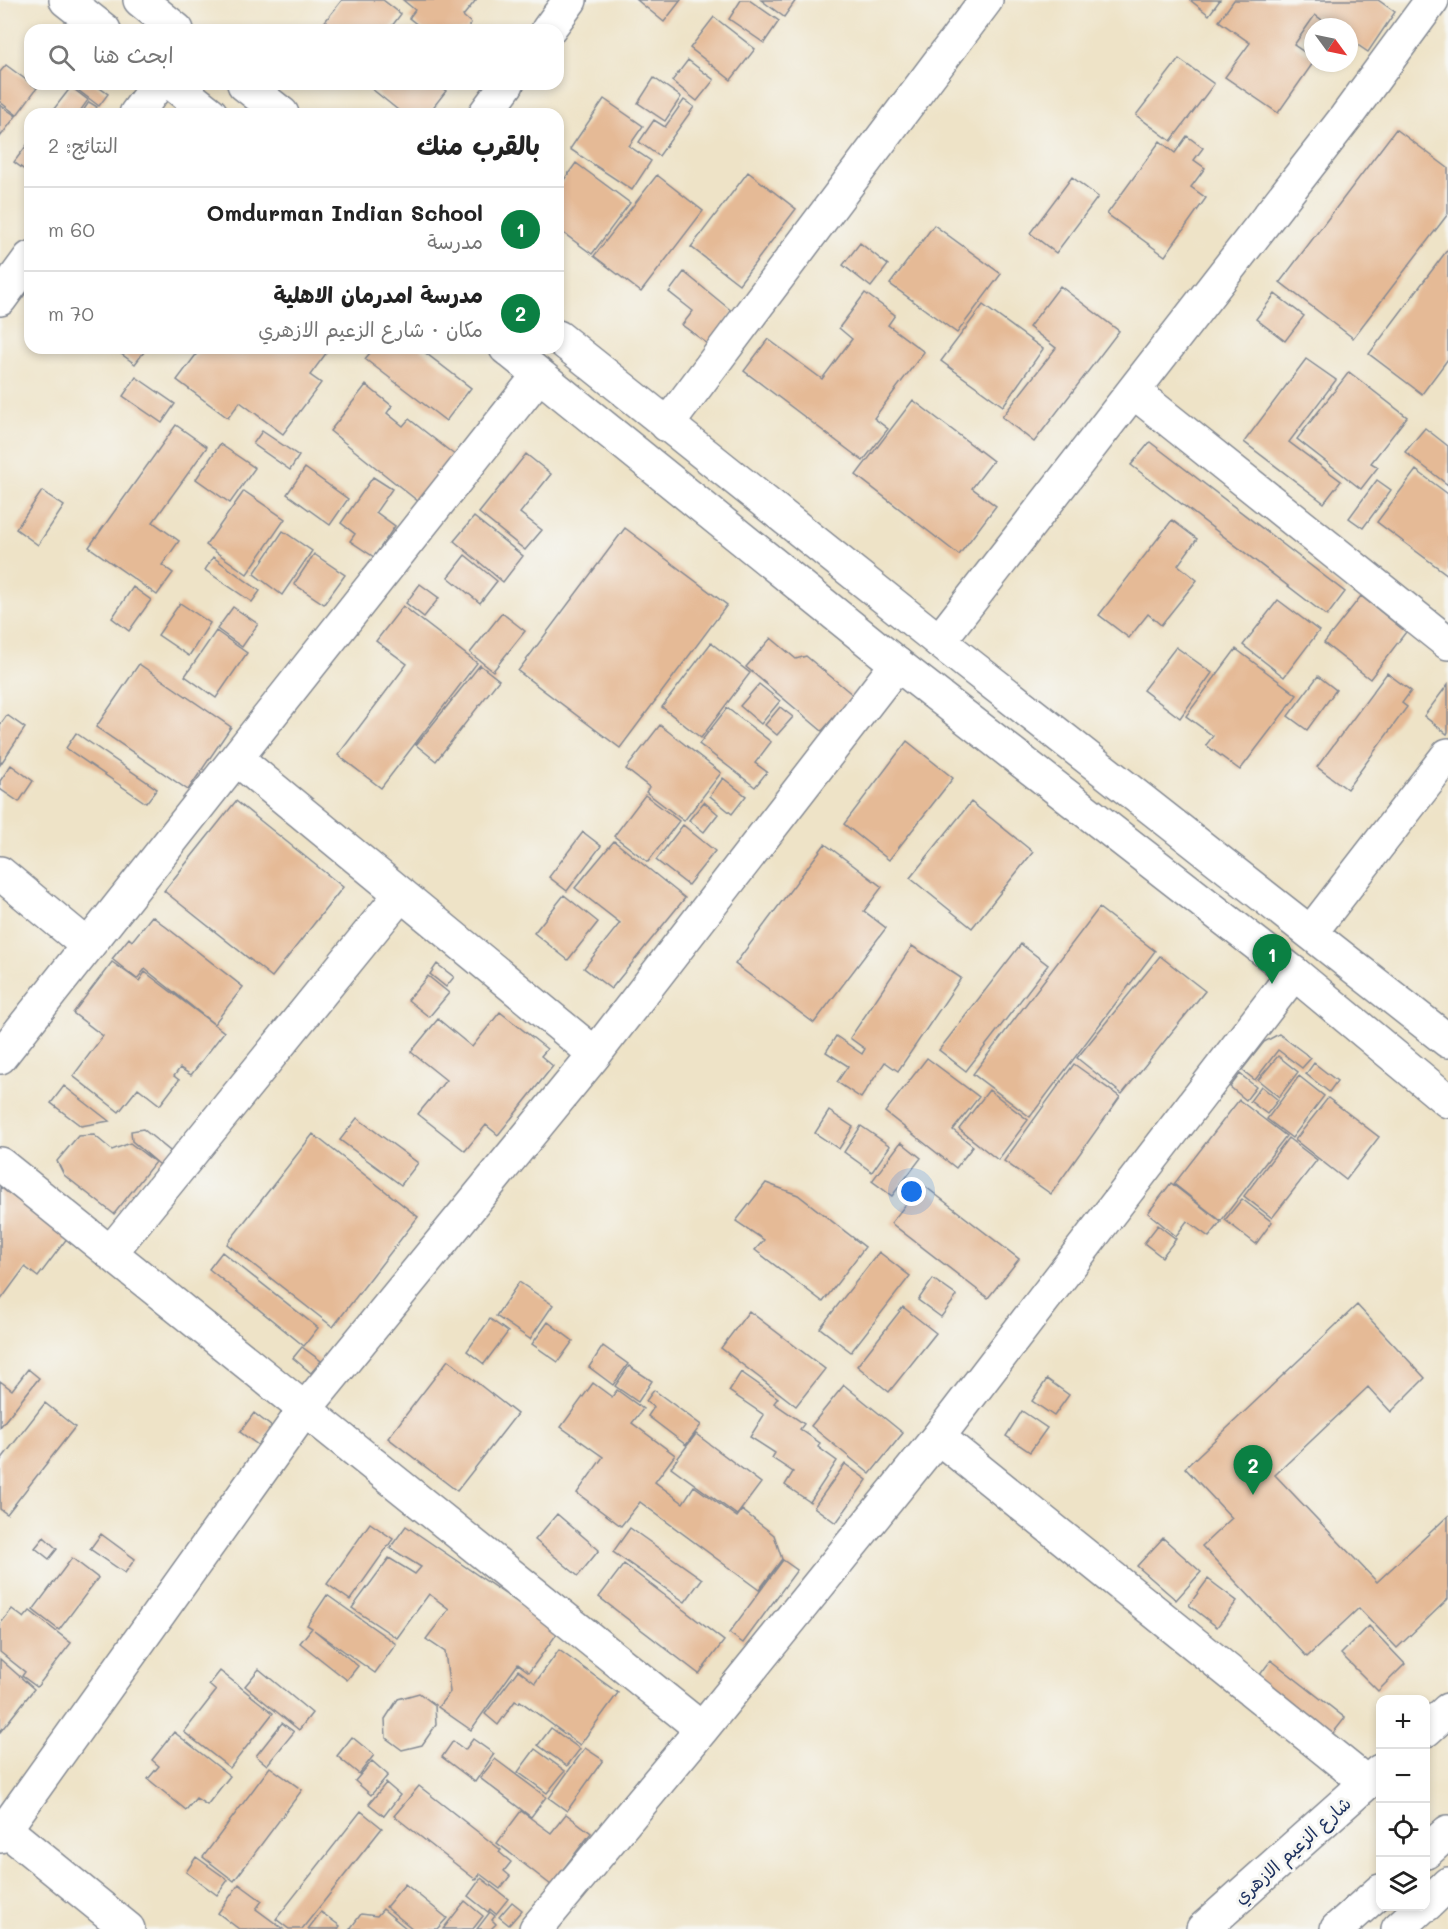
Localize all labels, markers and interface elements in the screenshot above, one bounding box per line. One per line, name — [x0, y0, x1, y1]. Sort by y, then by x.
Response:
north arrow — [1304, 18, 1358, 72]
search box — [24, 24, 564, 90]
text: ابحث هنا — [93, 40, 174, 69]
icon: search — [45, 41, 78, 74]
text: بالقرب منك — [417, 128, 540, 162]
text: النتائج: 2 — [48, 132, 118, 158]
text: Omdurman Indian School — [207, 198, 483, 227]
text: 60 m — [48, 216, 95, 242]
text: 1 — [516, 216, 525, 242]
text: مدرسة — [427, 228, 483, 254]
text: مدرسة امدرمان الاهلية — [273, 280, 483, 309]
text: 70 m — [48, 300, 94, 326]
text: 2 — [515, 300, 526, 326]
text: مكان · شارع الزعيم الازهري — [258, 316, 483, 342]
pin: 1 — [1252, 934, 1292, 984]
your location — [897, 1177, 926, 1206]
pin: 2 — [1234, 1446, 1272, 1495]
map controls — [1376, 1695, 1430, 1911]
button: + — [1376, 1695, 1430, 1749]
button: − — [1376, 1749, 1430, 1803]
street label: شارع الزعيم الازهري — [1228, 1791, 1358, 1911]
button: locate — [1376, 1803, 1430, 1857]
button: layers — [1376, 1857, 1430, 1911]

